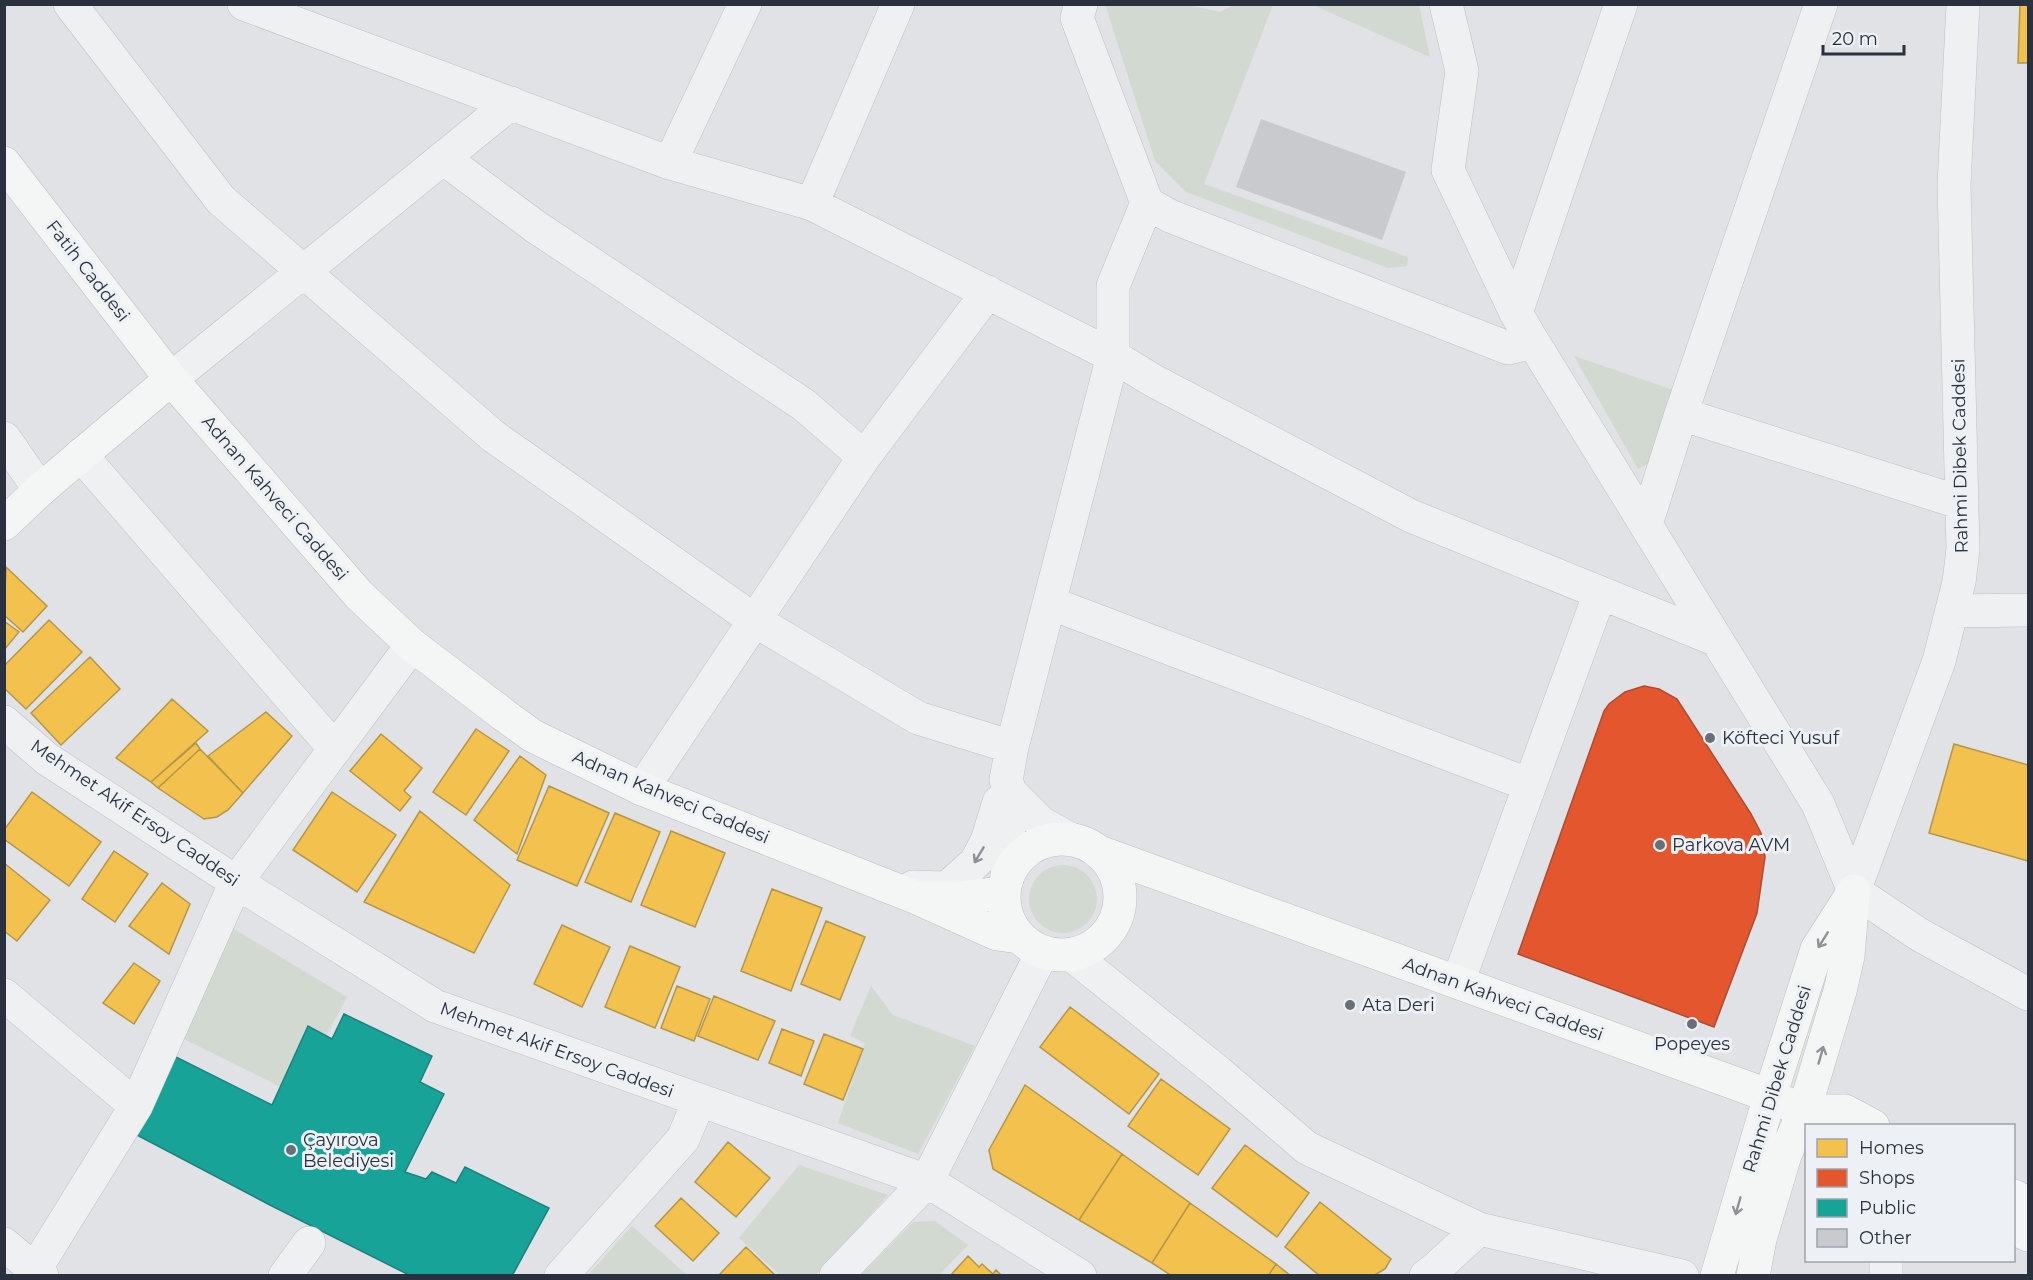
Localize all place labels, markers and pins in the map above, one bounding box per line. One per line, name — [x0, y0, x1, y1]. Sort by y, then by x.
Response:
place label: Köfteci Yusuf — [1722, 727, 1840, 749]
marker: Köfteci Yusuf — [1703, 731, 1717, 745]
place label: Parkova AVM — [1672, 834, 1790, 856]
marker: Parkova AVM — [1653, 838, 1667, 852]
place label: Ata Deri — [1362, 994, 1435, 1016]
marker: Ata Deri — [1343, 998, 1357, 1012]
marker: Popeyes — [1685, 1017, 1699, 1031]
place label: Popeyes — [1654, 1033, 1730, 1055]
place label: Çayırova Belediyesi — [303, 1129, 394, 1172]
marker: Çayırova Belediyesi — [284, 1143, 298, 1157]

